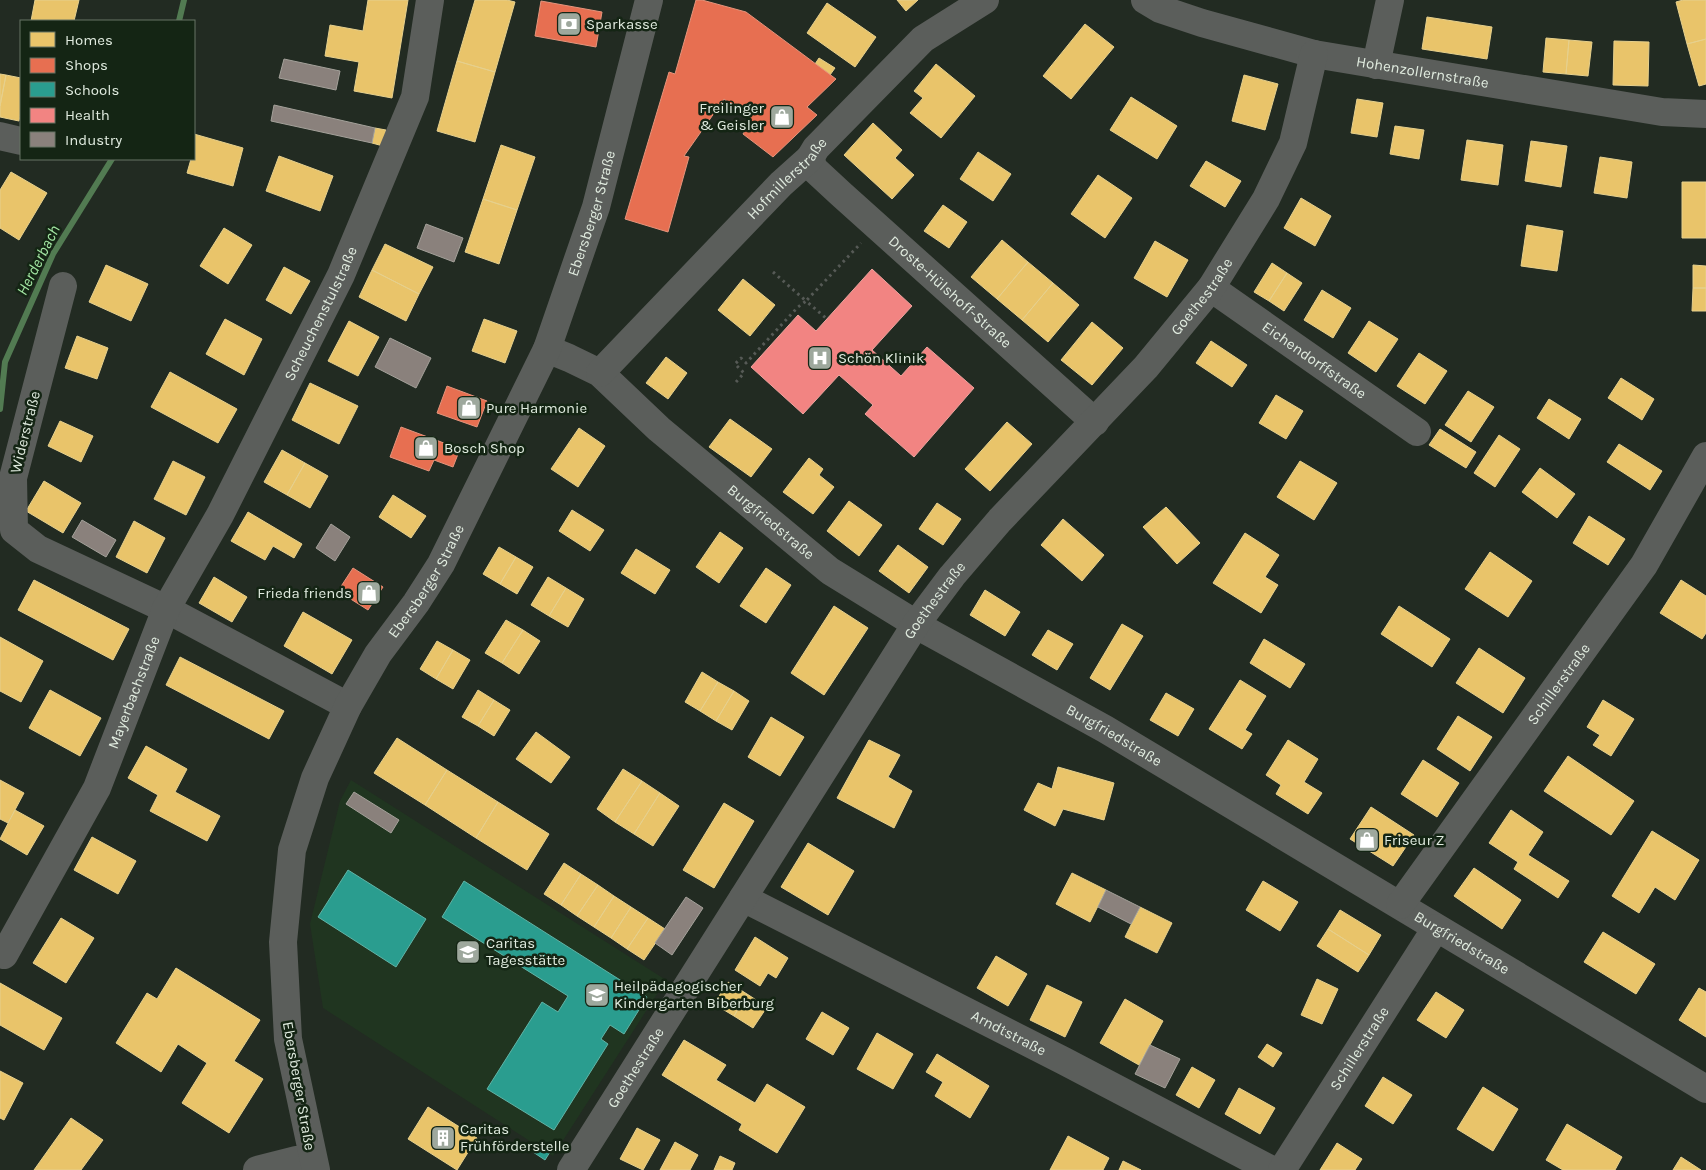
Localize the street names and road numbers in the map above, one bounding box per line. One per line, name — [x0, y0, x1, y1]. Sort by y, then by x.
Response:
street label: Hohenzollernstraße — [1355, 52, 1490, 92]
street label: Hofmillerstraße — [743, 133, 830, 223]
street label: Ebersberger Straße — [564, 148, 619, 278]
street label: Droste-Hülshoff-Straße — [885, 232, 1015, 352]
street label: Scheuchenstulstraße — [280, 244, 361, 384]
street label: Goethestraße — [1167, 255, 1236, 339]
street label: Eichendorffstraße — [1259, 318, 1370, 403]
street label: Widerstraße — [6, 389, 44, 475]
street label: Burgfriedstraße — [724, 481, 818, 563]
street label: Ebersberger Straße — [384, 521, 468, 641]
street label: Goethestraße — [900, 558, 969, 642]
street label: Mayerbachstraße — [104, 634, 164, 751]
street label: Schillerstraße — [1523, 640, 1594, 728]
street label: Burgfriedstraße — [1063, 700, 1165, 770]
street label: Burgfriedstraße — [1411, 907, 1513, 978]
street label: Schillerstraße — [1326, 1003, 1393, 1094]
street label: Arndtstraße — [968, 1006, 1049, 1059]
street label: Ebersberger Straße — [279, 1020, 319, 1152]
street label: Goethestraße — [603, 1024, 668, 1111]

